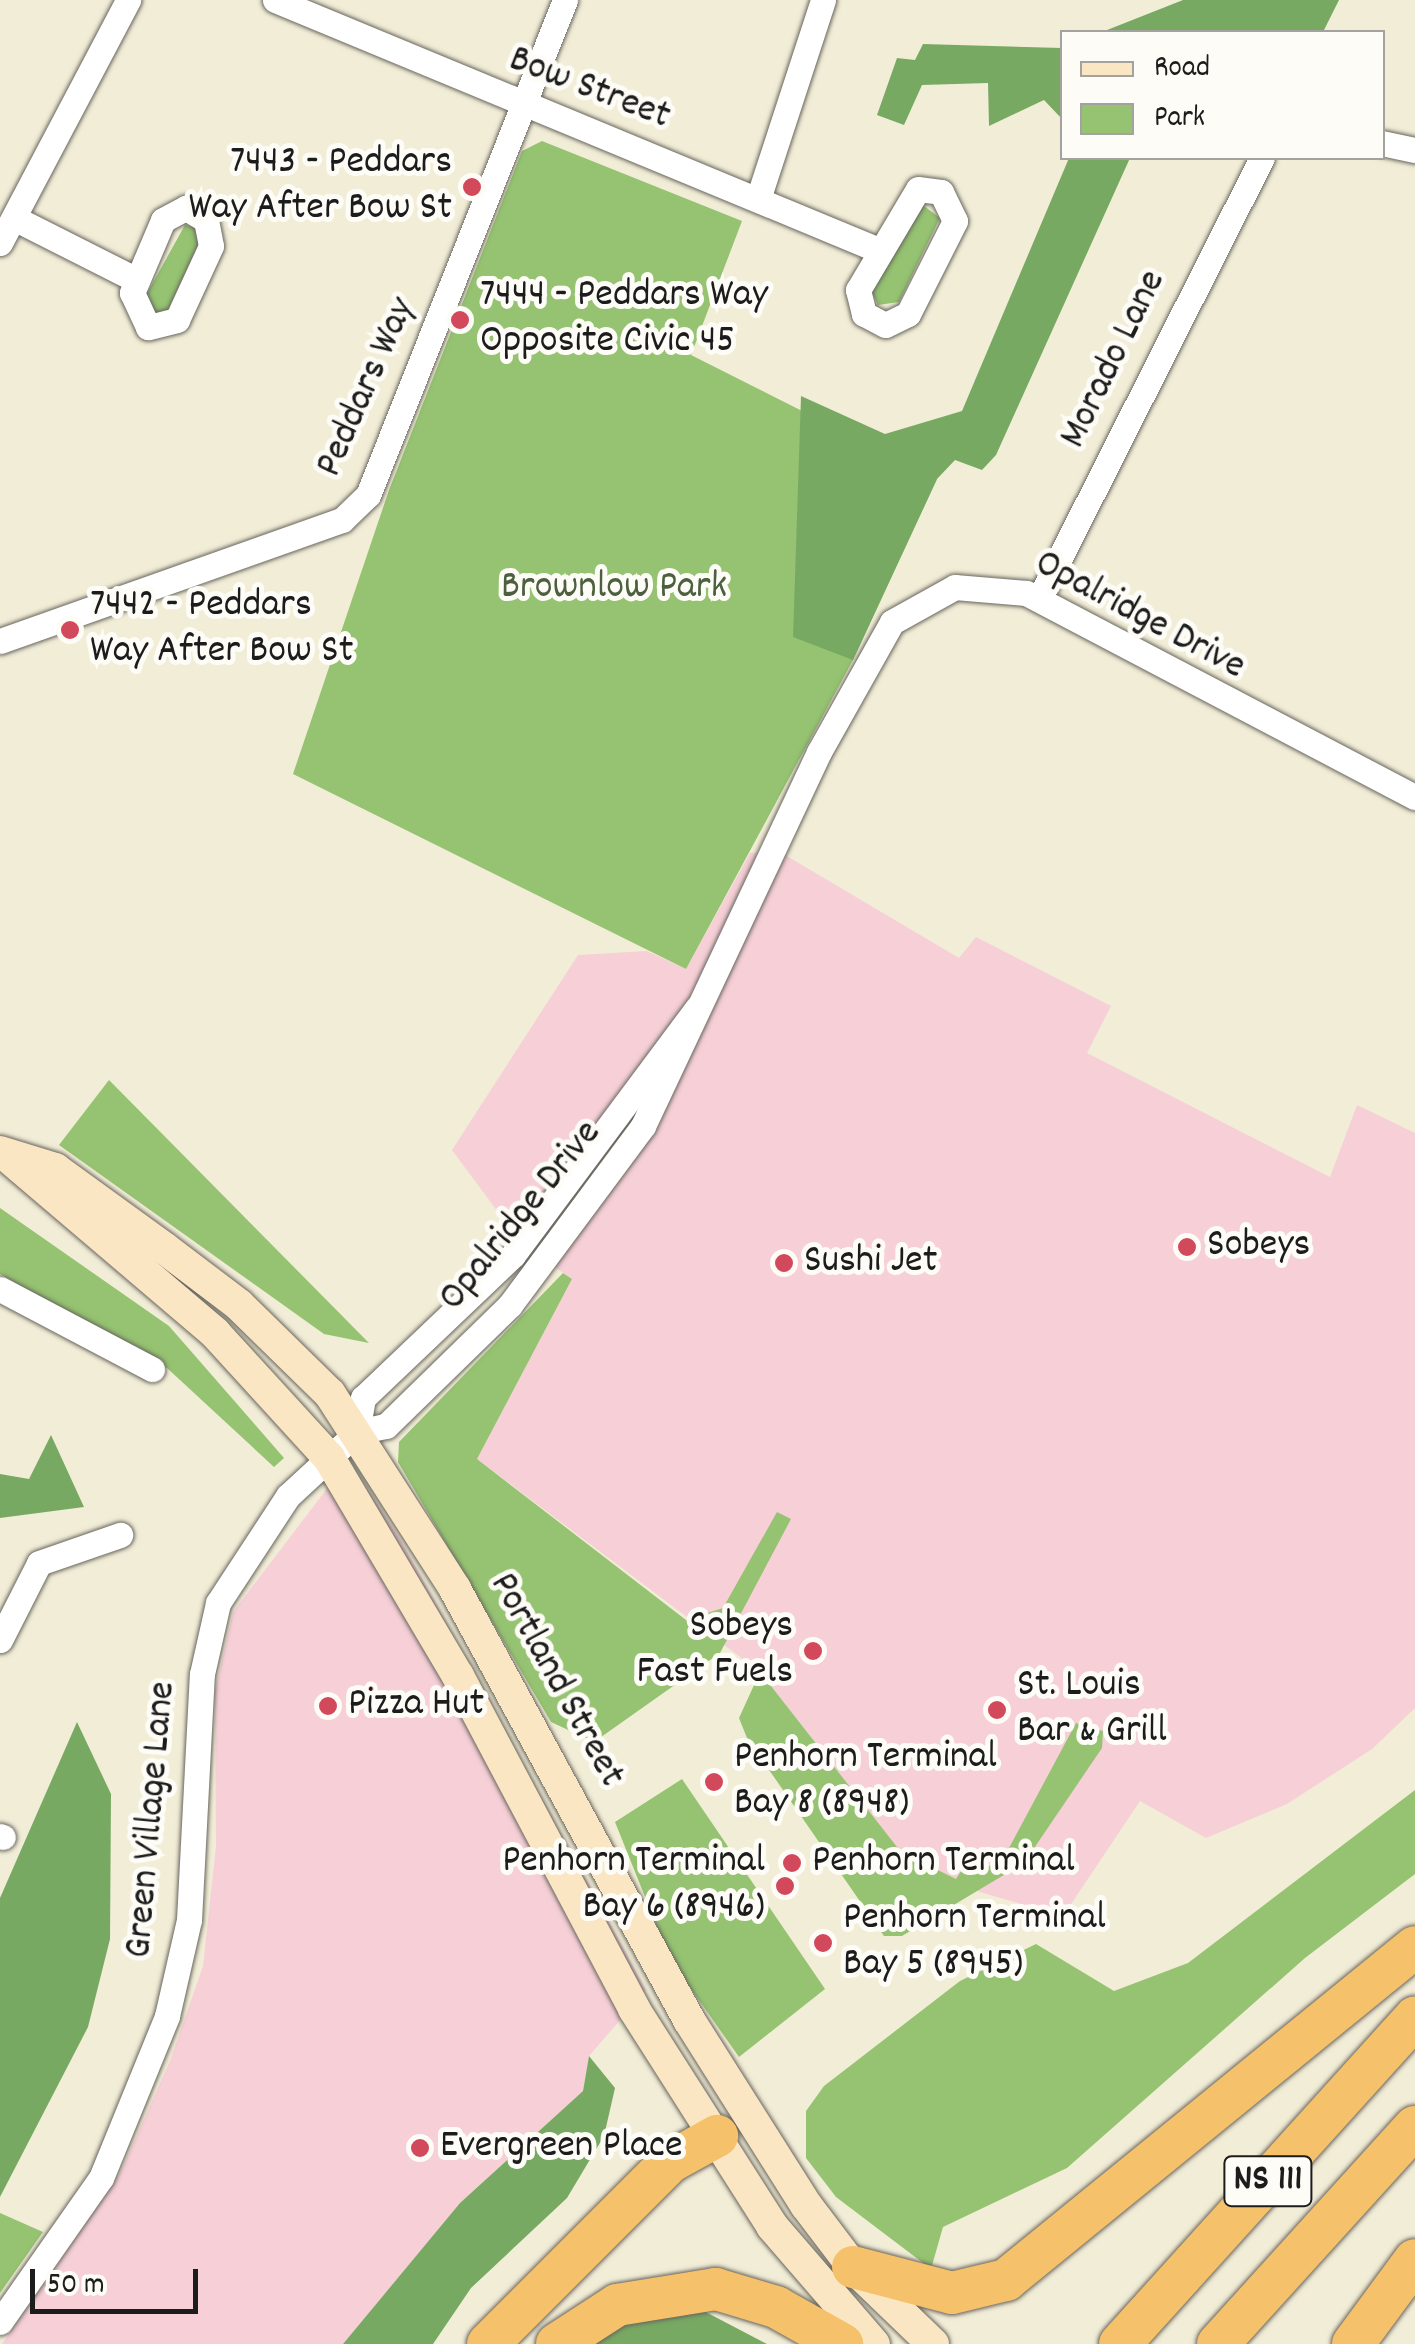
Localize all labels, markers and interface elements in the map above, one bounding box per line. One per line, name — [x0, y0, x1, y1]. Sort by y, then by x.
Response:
legend — [1060, 30, 1385, 160]
street label: Bow Street — [502, 37, 676, 143]
text: Road — [1154, 48, 1210, 91]
text: Park — [1154, 98, 1205, 141]
place label: 7443 - Peddars Way After Bow St — [189, 140, 452, 234]
marker: 7443 - Peddars Way After Bow St — [461, 176, 483, 198]
street label: Morado Lane — [1051, 263, 1179, 457]
place label: 7444 - Peddars Way Opposite Civic 45 — [480, 273, 768, 367]
street label: Peddars Way — [307, 291, 429, 485]
marker: 7444 - Peddars Way Opposite Civic 45 — [449, 309, 471, 331]
street label: Opalridge Drive — [1025, 541, 1253, 693]
park label: Brownlow Park — [501, 565, 727, 613]
place label: 7442 - Peddars Way After Bow St — [90, 583, 353, 677]
marker: 7442 - Peddars Way After Bow St — [59, 619, 81, 641]
street label: Opalridge Drive — [430, 1112, 614, 1322]
place label: Sobeys — [1207, 1223, 1310, 1271]
marker: Sobeys — [1176, 1236, 1198, 1258]
place label: Sushi Jet — [804, 1239, 937, 1287]
marker: Sushi Jet — [773, 1252, 795, 1274]
street label: Portland Street — [476, 1566, 634, 1796]
place label: Sobeys Fast Fuels — [637, 1604, 793, 1698]
marker: Sobeys Fast Fuels — [802, 1640, 824, 1662]
place label: St. Louis Bar & Grill — [1017, 1663, 1167, 1757]
street label: Green Village Lane — [117, 1680, 189, 1960]
place label: Pizza Hut — [348, 1682, 484, 1730]
marker: Pizza Hut — [317, 1695, 339, 1717]
marker: St. Louis Bar & Grill — [986, 1699, 1008, 1721]
place label: Penhorn Terminal Bay 8 (8948) — [734, 1735, 997, 1829]
marker: Penhorn Terminal Bay 8 (8948) — [703, 1771, 725, 1793]
place label: Penhorn Terminal Bay 6 (8946) — [502, 1839, 765, 1933]
place label: Penhorn Terminal — [812, 1839, 1075, 1887]
marker: Penhorn Terminal — [781, 1852, 803, 1874]
marker: Penhorn Terminal Bay 6 (8946) — [774, 1875, 796, 1897]
place label: Penhorn Terminal Bay 5 (8945) — [843, 1896, 1106, 1990]
marker: Penhorn Terminal Bay 5 (8945) — [812, 1932, 834, 1954]
place label: Evergreen Place — [440, 2124, 683, 2172]
marker: Evergreen Place — [409, 2137, 431, 2159]
road number: NS 111 — [1223, 2148, 1313, 2214]
scale bar — [35, 2249, 202, 2311]
text: 50 m — [47, 2265, 105, 2308]

